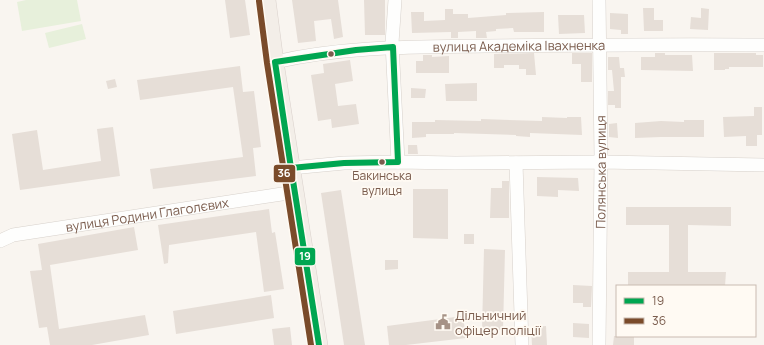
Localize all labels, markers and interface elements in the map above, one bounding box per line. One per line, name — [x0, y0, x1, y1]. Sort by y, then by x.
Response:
street label: вулиця Академіка Івахненка — [433, 36, 605, 56]
unlabelled marker — [326, 49, 336, 59]
street label: Полянська вулиця — [591, 115, 610, 229]
marker: Бакинська вулиця — [377, 157, 387, 167]
line badge: 36 — [273, 164, 296, 183]
text: 36 — [277, 165, 291, 180]
place label: Бакинська вулиця — [352, 167, 412, 199]
street label: вулиця Родини Глаголєвих — [64, 193, 230, 236]
line badge: 19 — [294, 247, 316, 266]
text: 19 — [299, 248, 311, 263]
legend — [616, 285, 756, 337]
text: 19 — [652, 292, 664, 309]
place label: Дільничний офіцер поліції — [455, 306, 542, 339]
text: 36 — [652, 312, 666, 329]
public building icon: Дільничний офіцер поліції — [434, 313, 452, 331]

